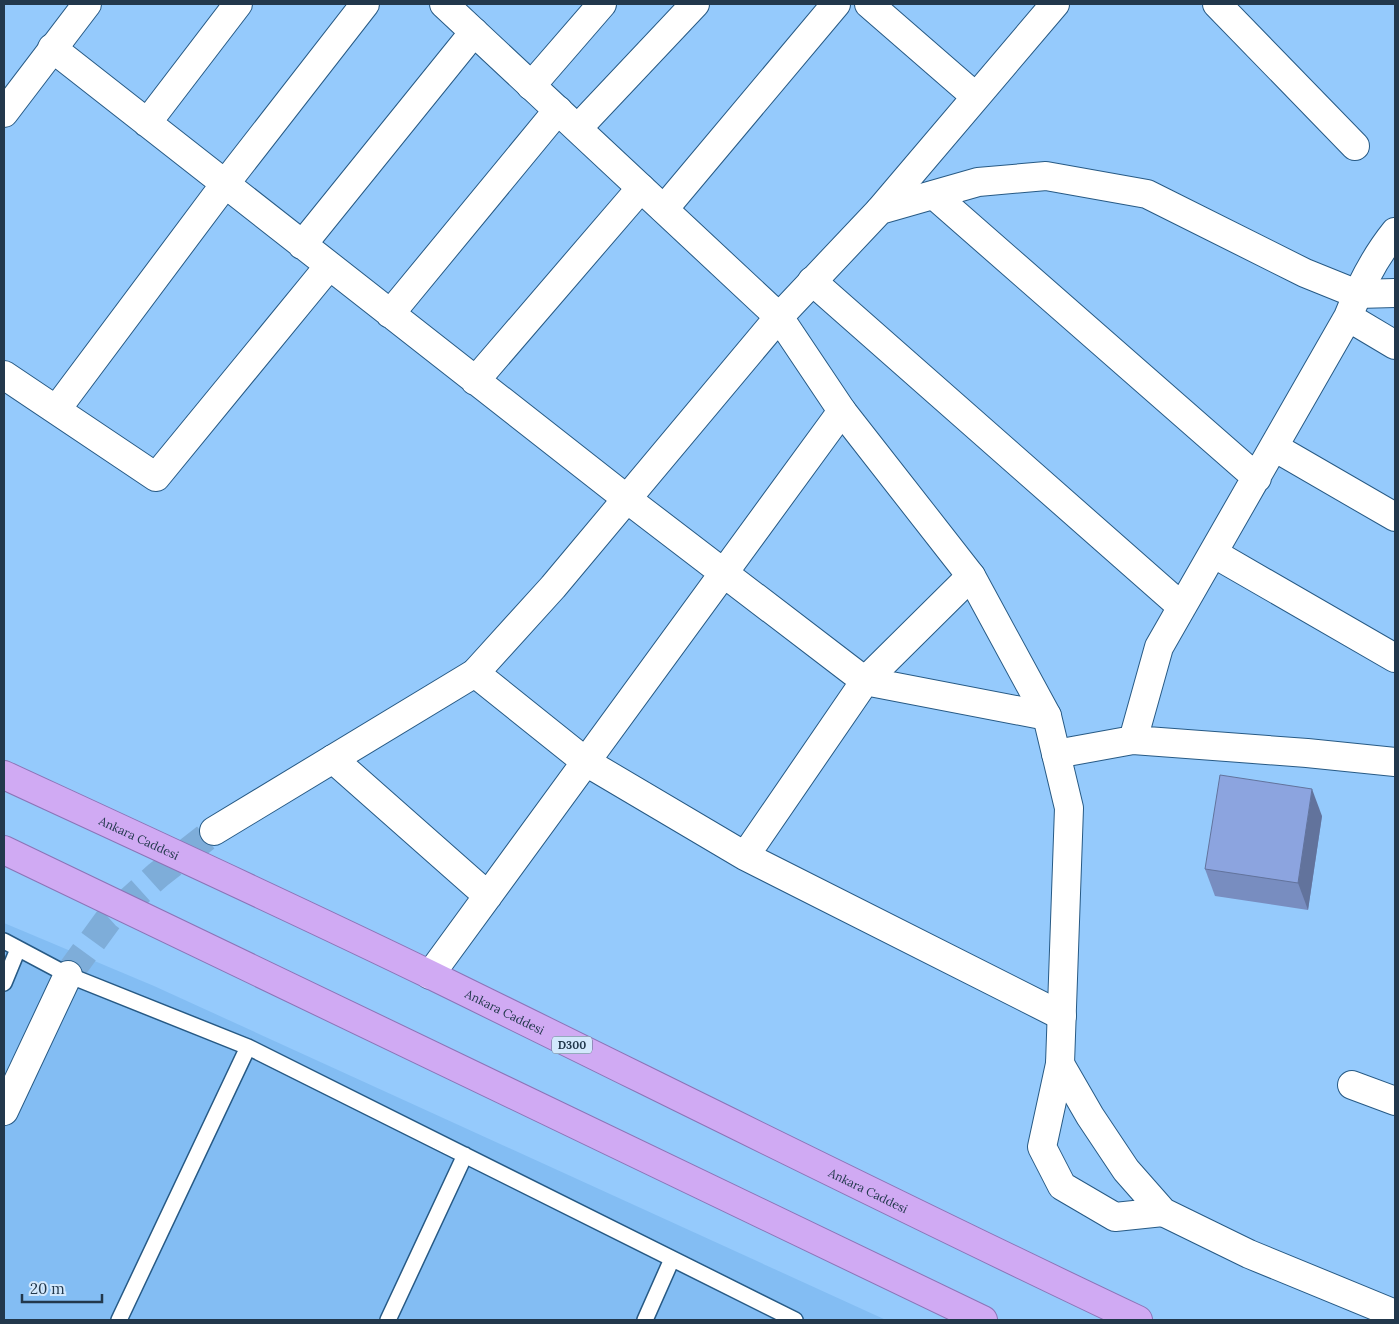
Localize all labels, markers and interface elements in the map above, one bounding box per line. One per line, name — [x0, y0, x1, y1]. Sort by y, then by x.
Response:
street label: Ankara Caddesi — [96, 812, 182, 862]
street label: Ankara Caddesi — [462, 985, 547, 1037]
road number: D300 — [552, 1036, 592, 1054]
street label: Ankara Caddesi — [825, 1164, 911, 1216]
scale bar — [22, 1272, 102, 1304]
text: 20 m — [30, 1279, 65, 1298]

